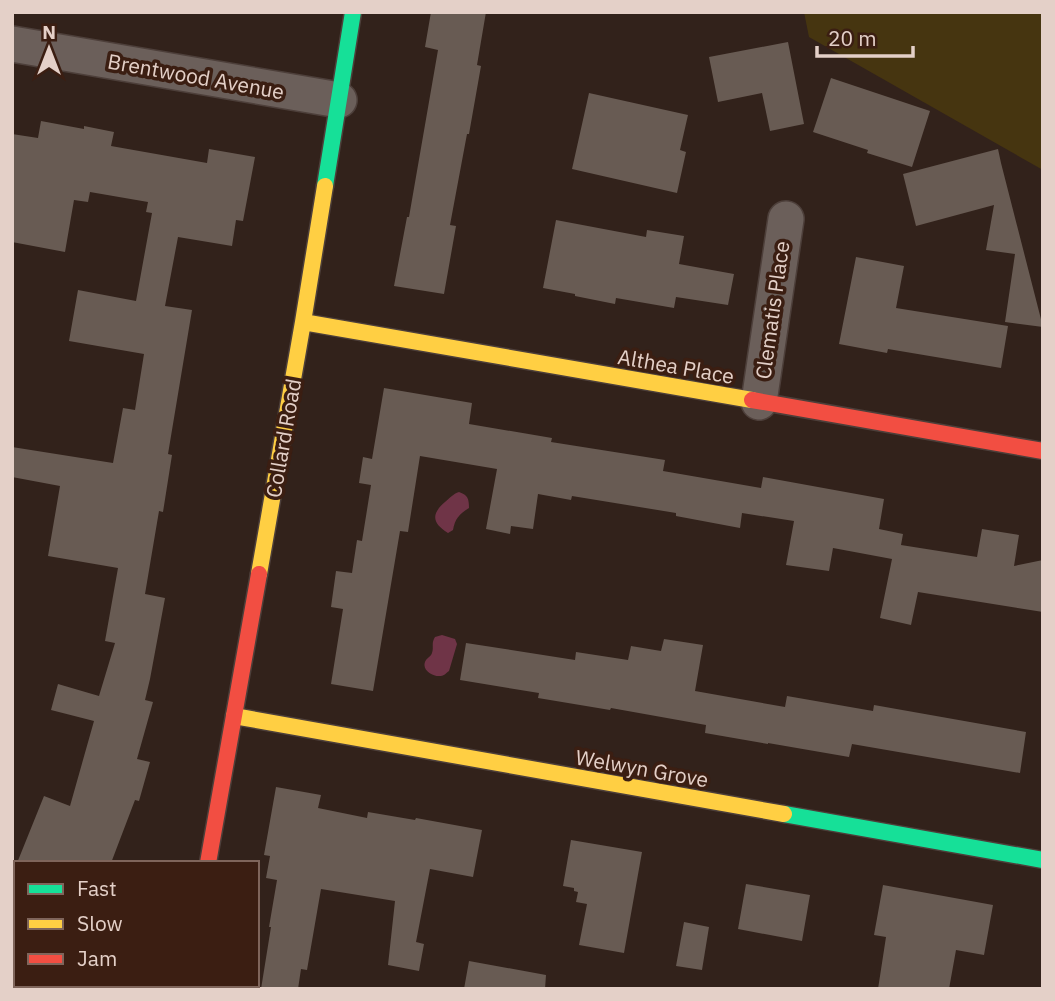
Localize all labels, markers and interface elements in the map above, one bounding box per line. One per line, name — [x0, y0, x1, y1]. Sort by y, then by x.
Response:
north arrow — [14, 14, 84, 84]
scale bar — [817, 14, 913, 58]
text: N — [42, 20, 56, 44]
text: 20 m — [828, 24, 877, 52]
street label: Brentwood Avenue — [105, 47, 287, 105]
street label: Clematis Place — [748, 239, 796, 381]
street label: Althea Place — [616, 342, 736, 390]
street label: Collard Road — [259, 376, 307, 500]
street label: Welwyn Grove — [573, 743, 711, 793]
legend — [14, 861, 259, 987]
text: Fast — [77, 874, 117, 902]
text: Slow — [77, 909, 123, 937]
text: Jam — [77, 944, 117, 972]

